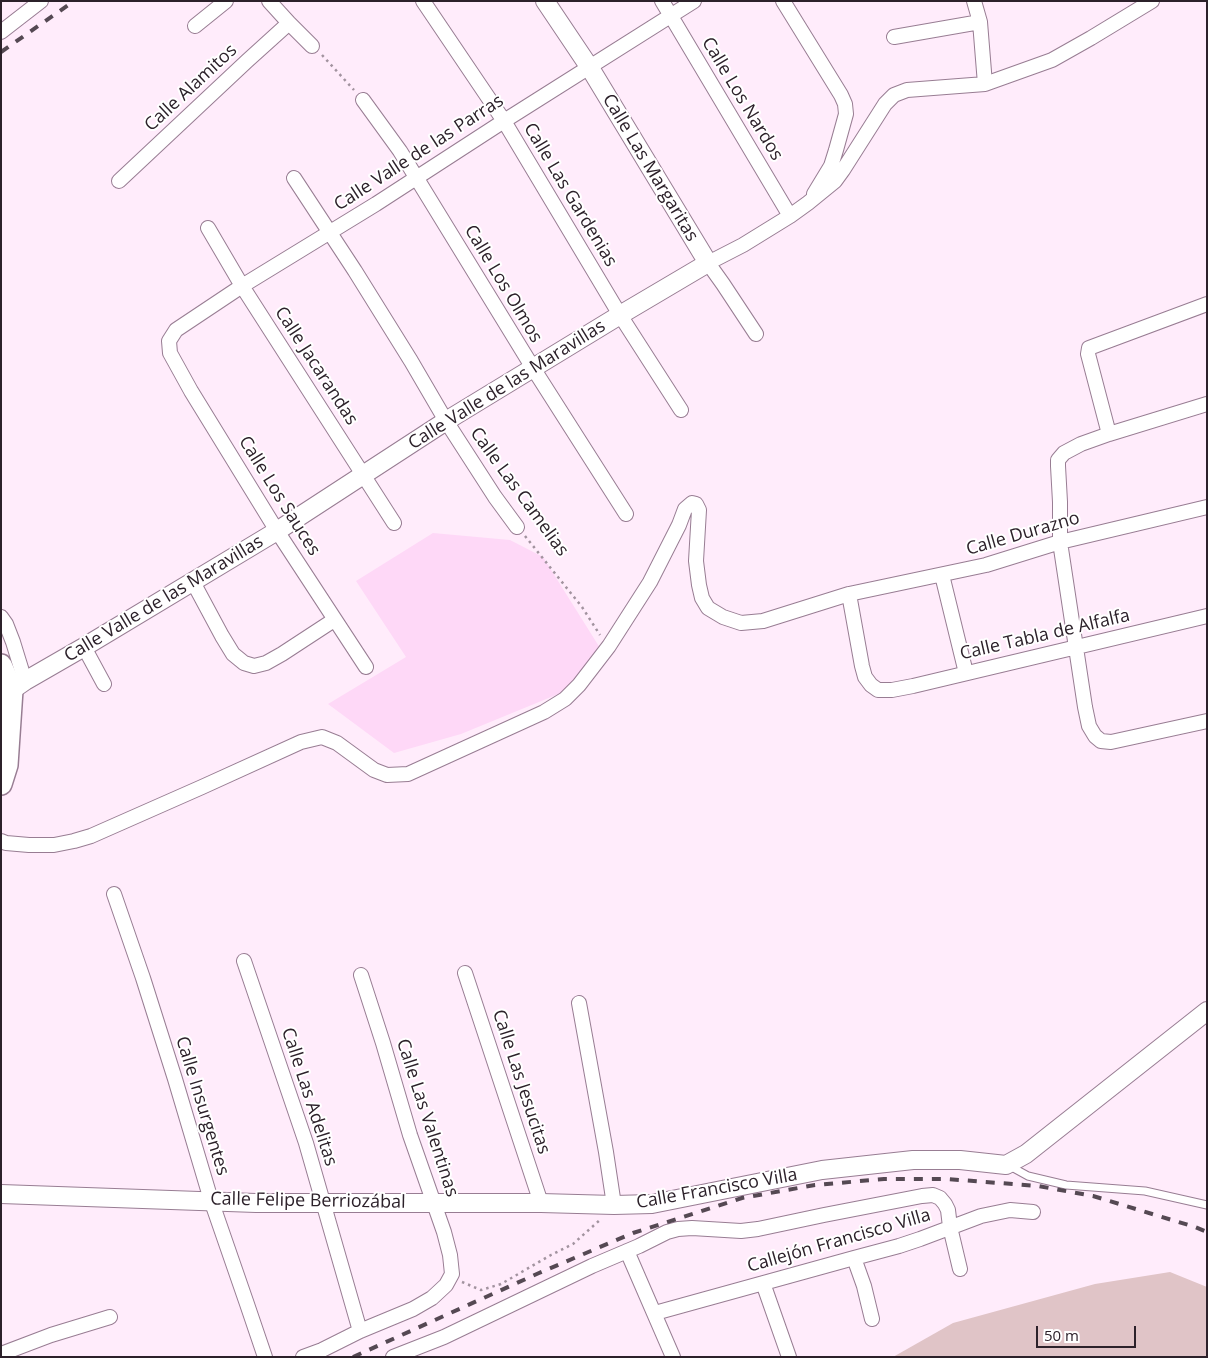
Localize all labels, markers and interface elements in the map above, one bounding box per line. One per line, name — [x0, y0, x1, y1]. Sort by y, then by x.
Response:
street label: Calle Los Nardos — [697, 33, 787, 165]
street label: Calle Alamitos — [140, 40, 242, 136]
street label: Calle Valle de las Parras — [330, 90, 508, 216]
street label: Calle Las Margaritas — [597, 90, 703, 246]
street label: Calle Las Gardenias — [519, 119, 621, 271]
street label: Calle Los Olmos — [459, 221, 547, 347]
street label: Calle Jacarandas — [270, 303, 362, 429]
street label: Calle Valle de las Maravillas — [405, 315, 609, 455]
street label: Calle Las Camelias — [465, 424, 573, 560]
street label: Calle Los Sauces — [234, 432, 324, 560]
street label: Calle Durazno — [964, 507, 1082, 561]
street label: Calle Valle de las Maravillas — [61, 531, 267, 667]
street label: Calle Tabla de Alfalfa — [958, 605, 1132, 665]
street label: Calle Las Jesucitas — [487, 1007, 555, 1157]
street label: Calle Las Adelitas — [276, 1025, 342, 1169]
street label: Calle Insurgentes — [171, 1034, 233, 1178]
street label: Calle Las Valentinas — [391, 1036, 463, 1200]
street label: Calle Francisco Villa — [635, 1164, 799, 1214]
street label: Calle Felipe Berriozábal — [210, 1188, 406, 1214]
street label: Callejón Francisco Villa — [745, 1204, 933, 1278]
scale bar — [1038, 1316, 1138, 1348]
text: 50 m — [1044, 1325, 1079, 1345]

